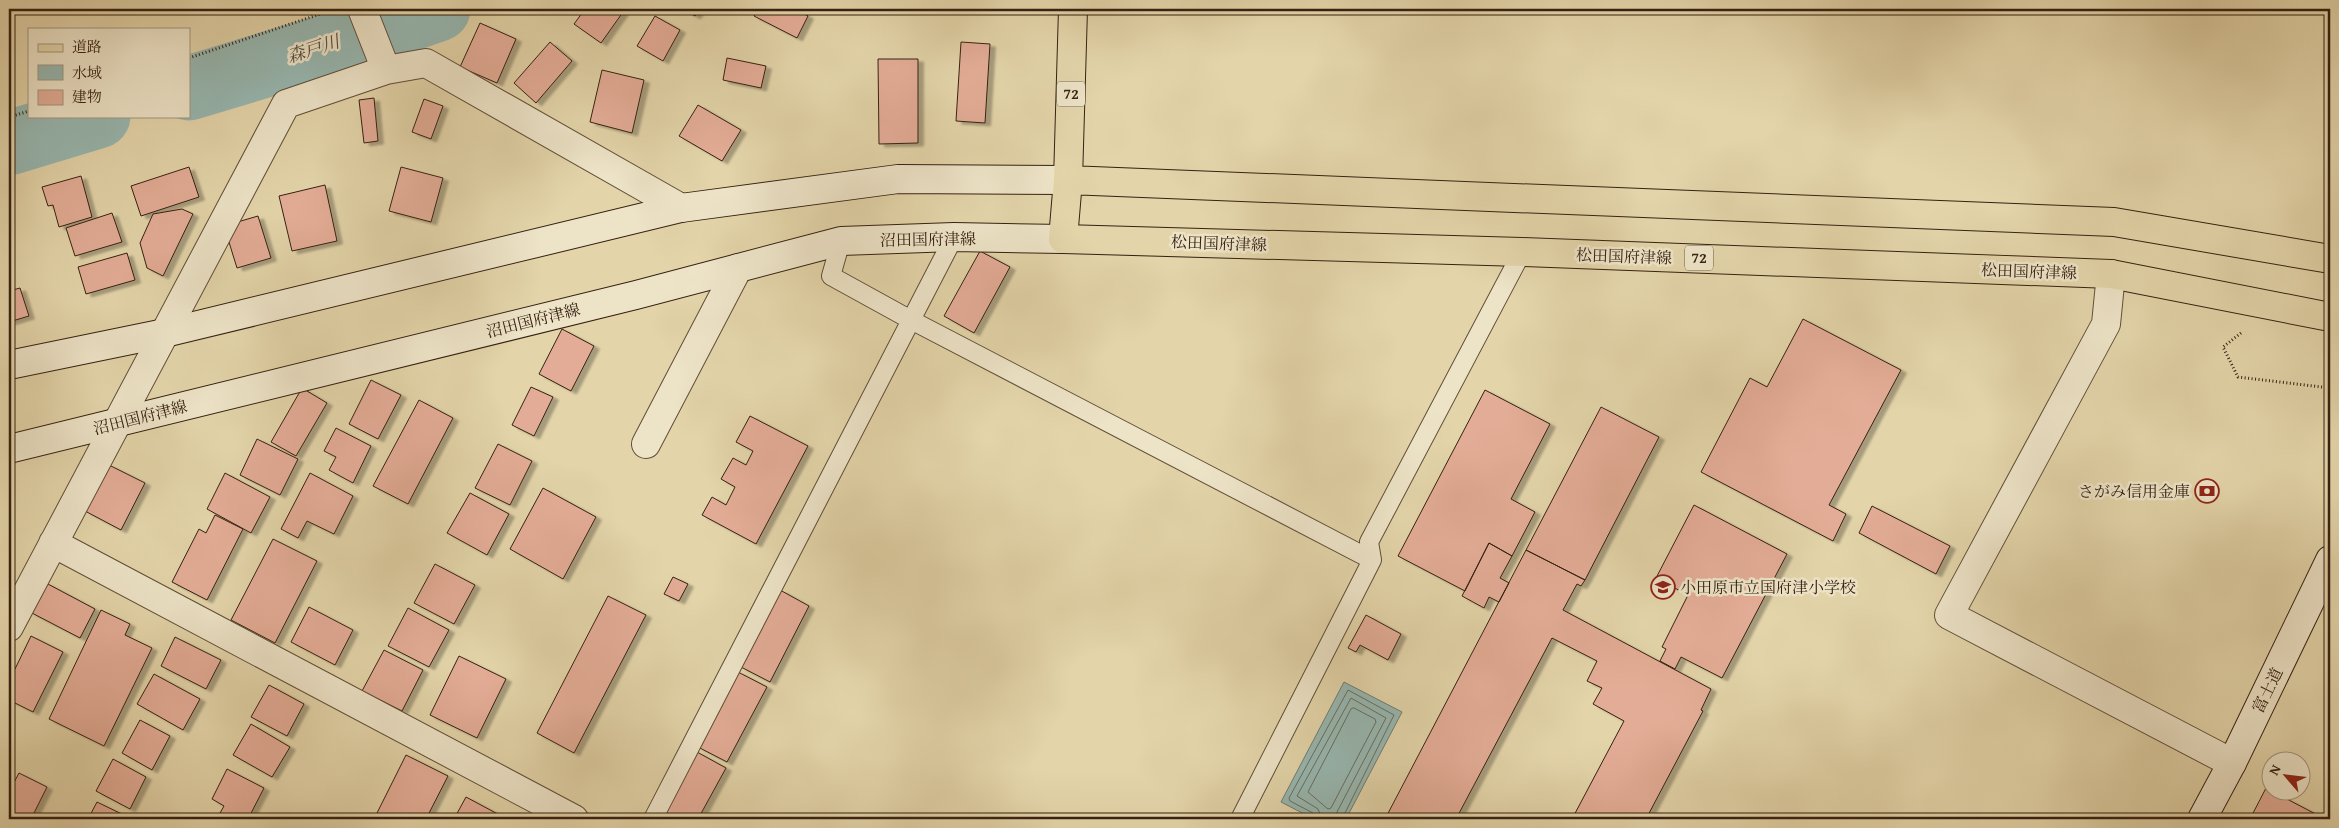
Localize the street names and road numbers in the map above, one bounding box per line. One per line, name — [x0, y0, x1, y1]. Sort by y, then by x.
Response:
road number: 72 — [1057, 82, 1085, 106]
street label: 沼田国府津線 — [880, 226, 976, 252]
street label: 松田国府津線 — [1171, 229, 1267, 257]
street label: 松田国府津線 — [1576, 242, 1672, 270]
road number: 72 — [1685, 246, 1713, 270]
street label: 松田国府津線 — [1981, 257, 2077, 285]
street label: 沼田国府津線 — [484, 297, 582, 343]
street label: 沼田国府津線 — [91, 394, 189, 440]
street label: 富士道 — [2246, 663, 2288, 717]

